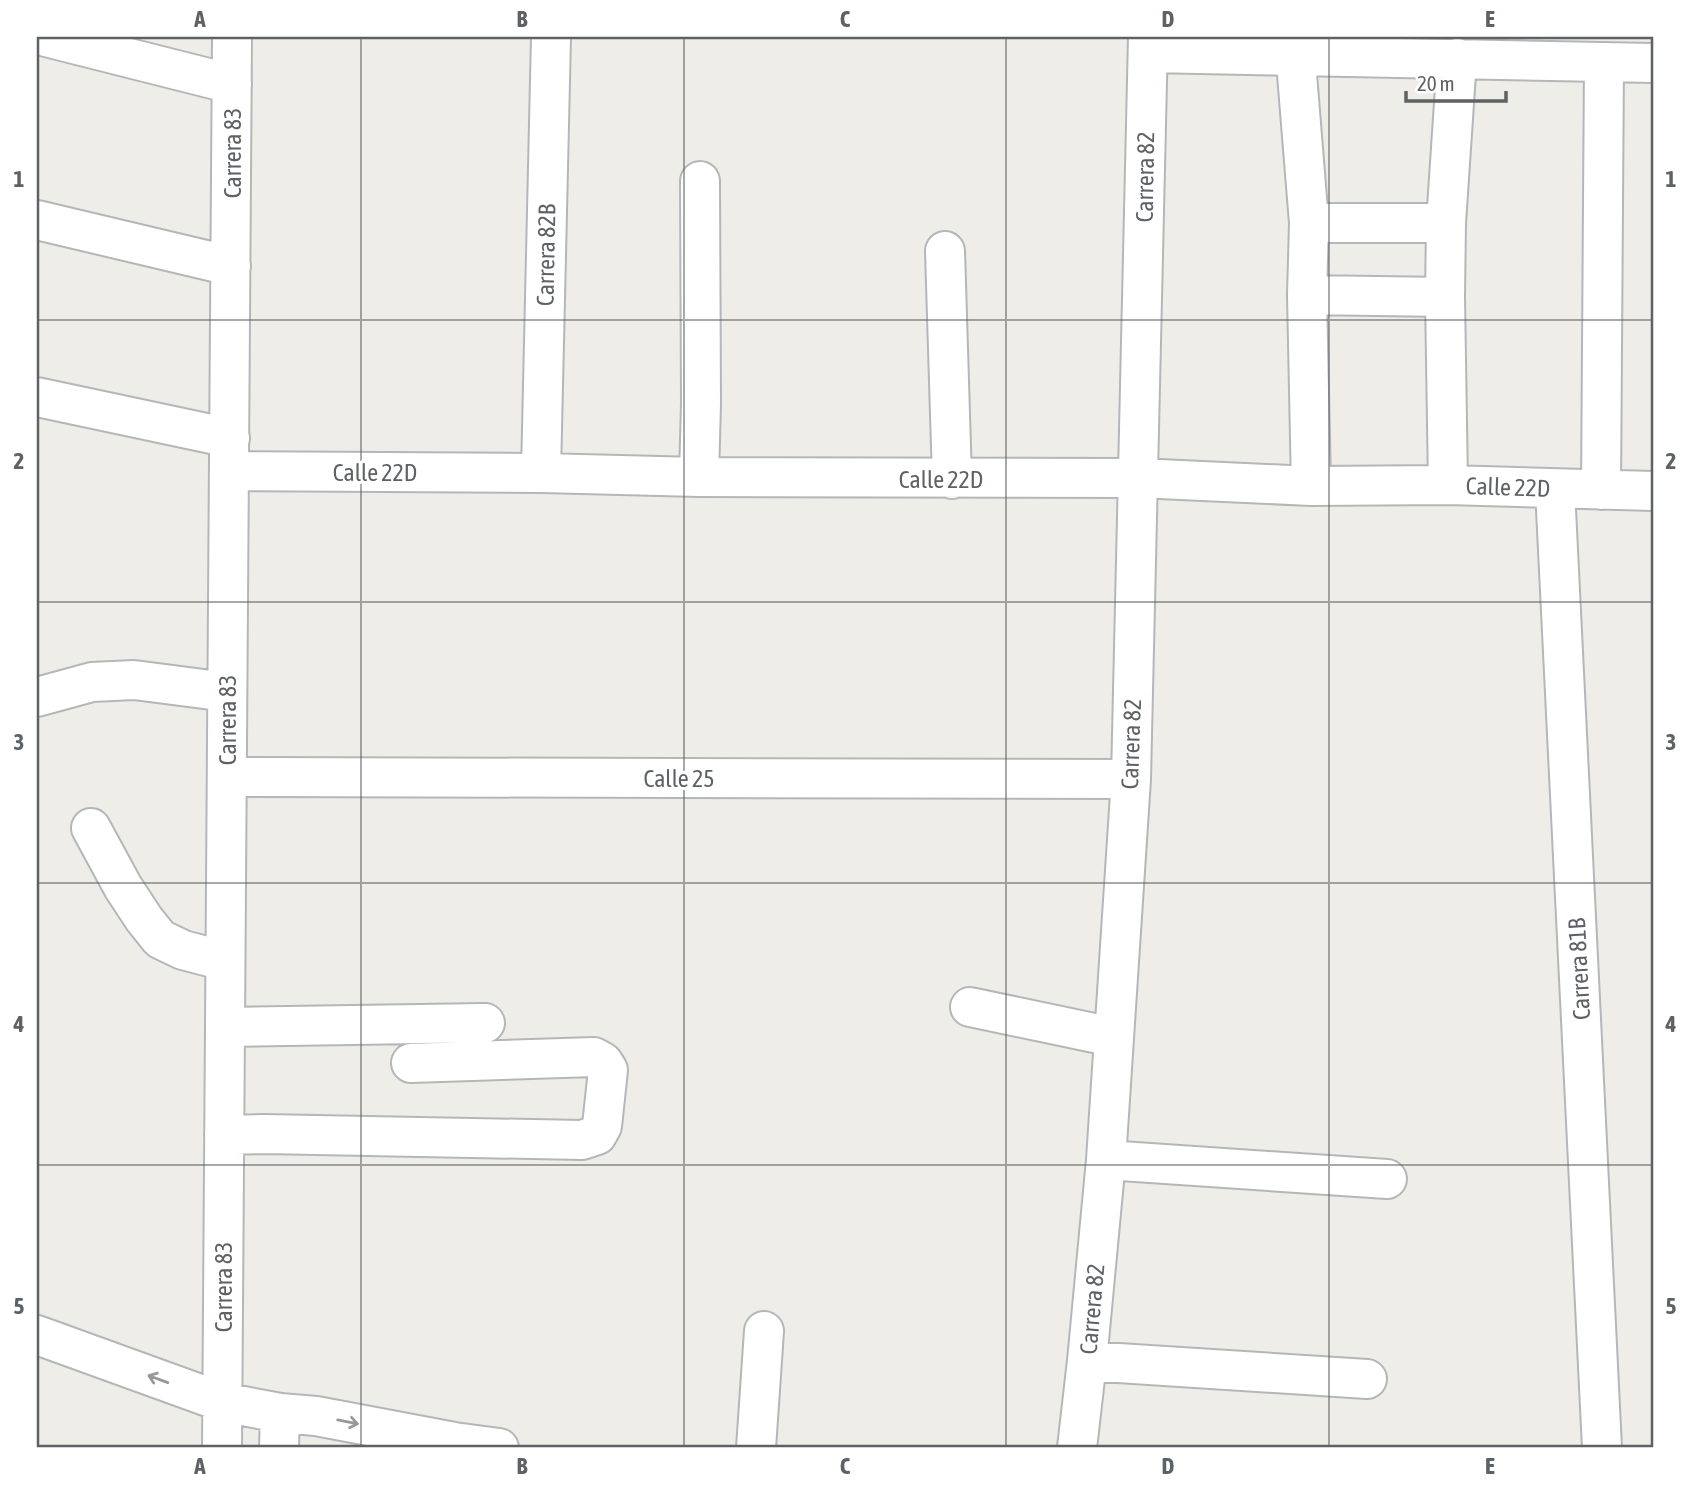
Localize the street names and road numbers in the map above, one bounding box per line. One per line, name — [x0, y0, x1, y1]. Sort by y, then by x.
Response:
street label: Carrera 83 — [219, 108, 246, 198]
street label: Carrera 82 — [1131, 131, 1159, 223]
street label: Carrera 82B — [532, 203, 560, 306]
street label: Calle 22D — [333, 459, 417, 486]
street label: Calle 22D — [899, 466, 983, 493]
street label: Calle 22D — [1465, 472, 1551, 502]
street label: Carrera 83 — [214, 675, 241, 765]
street label: Carrera 82 — [1116, 698, 1146, 790]
street label: Calle 25 — [643, 765, 715, 792]
street label: Carrera 81B — [1563, 917, 1595, 1021]
street label: Carrera 83 — [210, 1242, 237, 1332]
street label: Carrera 82 — [1075, 1263, 1109, 1355]

